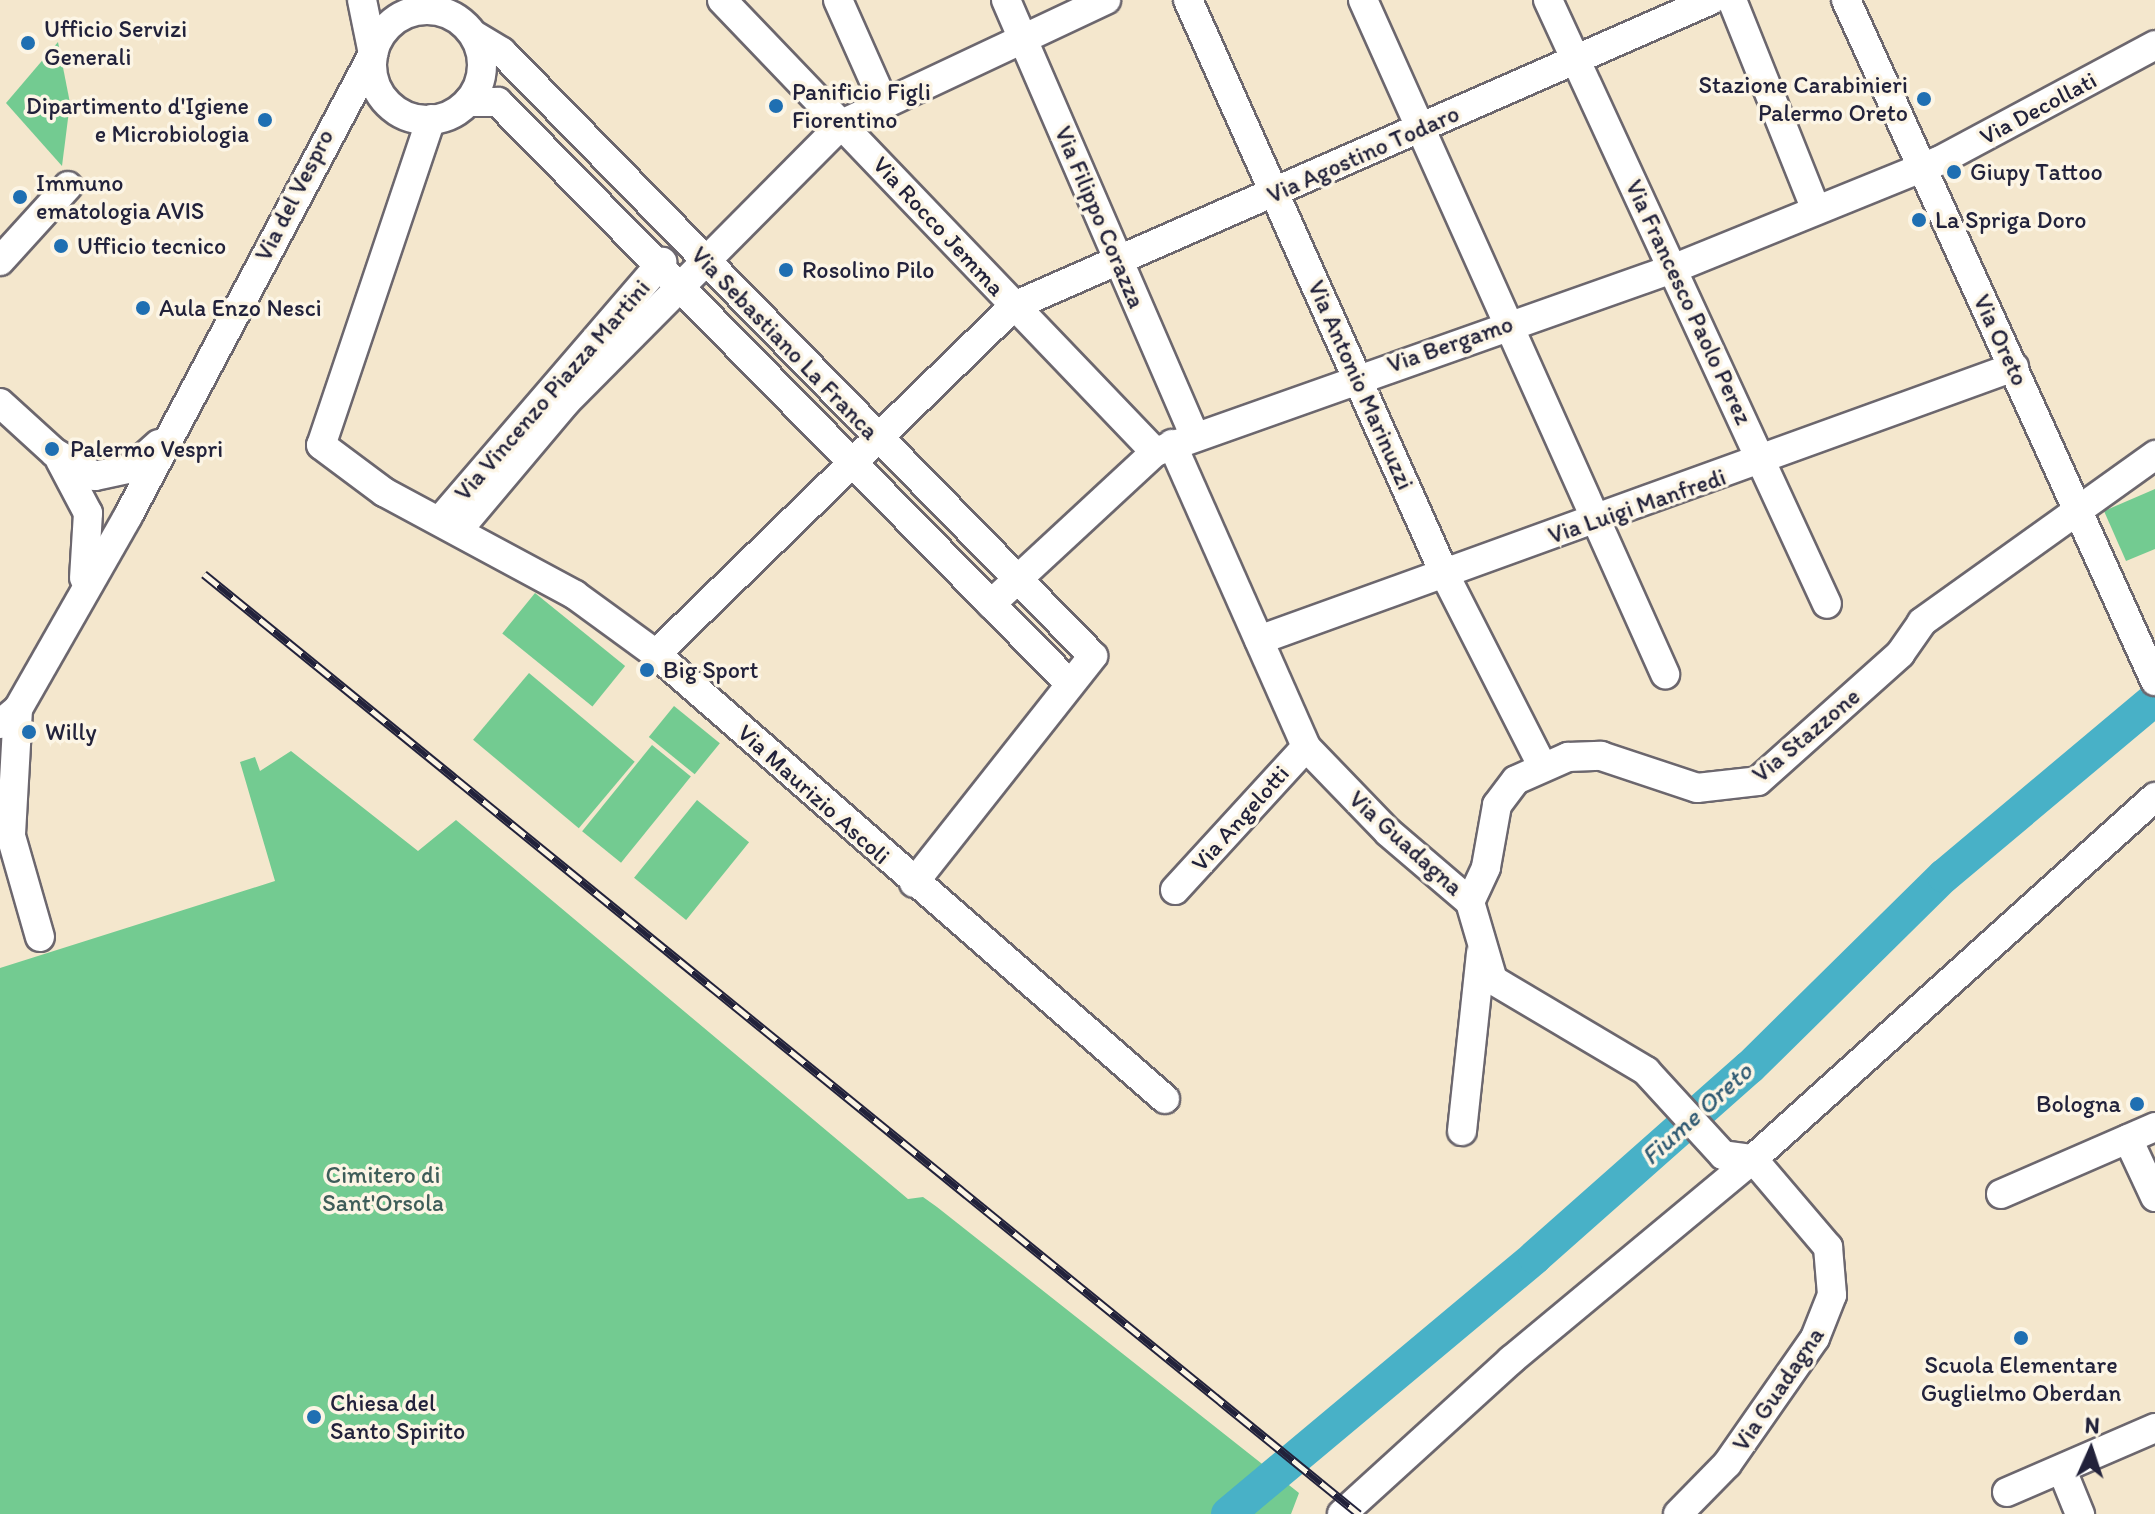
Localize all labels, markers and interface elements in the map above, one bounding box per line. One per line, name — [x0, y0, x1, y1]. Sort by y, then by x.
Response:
place label: Ufficio Servizi Generali — [44, 15, 187, 71]
marker: Ufficio Servizi Generali — [19, 34, 37, 52]
street label: Via Decollati — [1974, 65, 2102, 151]
place label: Stazione Carabinieri Palermo Oreto — [1699, 71, 1908, 127]
place label: Panificio Figli Fiorentino — [792, 78, 931, 134]
marker: Stazione Carabinieri Palermo Oreto — [1915, 90, 1933, 108]
place label: Dipartimento d'Igiene e Microbiologia — [26, 92, 249, 148]
marker: Panificio Figli Fiorentino — [767, 97, 785, 115]
street label: Via Agostino Todaro — [1264, 99, 1462, 209]
marker: Dipartimento d'Igiene e Microbiologia — [256, 111, 274, 129]
street label: Via Filippo Corazza — [1049, 122, 1151, 312]
street label: Via del Vespro — [249, 125, 339, 265]
street label: Via Rocco Jemma — [868, 151, 1010, 301]
place label: Giupy Tattoo — [1970, 158, 2100, 186]
marker: Giupy Tattoo — [1945, 163, 1963, 181]
place label: Immuno ematologia AVIS — [36, 169, 204, 225]
street label: Via Francesco Paolo Perez — [1620, 176, 1758, 428]
marker: Immuno ematologia AVIS — [11, 188, 29, 206]
place label: La Spriga Doro — [1935, 206, 2086, 234]
marker: La Spriga Doro — [1910, 211, 1928, 229]
place label: Ufficio tecnico — [77, 232, 226, 260]
marker: Ufficio tecnico — [52, 237, 70, 255]
street label: Via Sebastiano La Franca — [686, 241, 884, 445]
place label: Rosolino Pilo — [802, 256, 935, 284]
marker: Rosolino Pilo — [777, 261, 795, 279]
street label: Via Vincenzo Piazza Martini — [448, 274, 656, 506]
street label: Via Antonio Marinuzzi — [1302, 276, 1420, 494]
street label: Via Oreto — [1967, 290, 2035, 390]
place label: Aula Enzo Nesci — [159, 294, 322, 322]
marker: Aula Enzo Nesci — [134, 299, 152, 317]
street label: Via Bergamo — [1384, 309, 1516, 379]
place label: Palermo Vespri — [70, 435, 223, 463]
marker: Palermo Vespri — [41, 438, 63, 460]
street label: Via Luigi Manfredi — [1544, 462, 1730, 550]
place label: Big Sport — [663, 656, 759, 684]
marker: Big Sport — [638, 661, 656, 679]
street label: Via Stazzone — [1746, 682, 1866, 788]
place label: Willy — [45, 718, 97, 746]
street label: Via Maurizio Ascoli — [732, 718, 896, 870]
marker: Willy — [20, 723, 38, 741]
street label: Via Angelotti — [1185, 759, 1295, 877]
street label: Via Guadagna — [1343, 784, 1469, 902]
water label: Fiume Oreto — [1635, 1056, 1759, 1172]
place label: Bologna — [2036, 1090, 2121, 1118]
marker: Bologna — [2128, 1095, 2146, 1113]
park label: Cimitero di Sant'Orsola — [322, 1161, 444, 1217]
street label: Via Guadagna — [1726, 1322, 1830, 1456]
marker: Scuola Elementare Guglielmo Oberdan — [2012, 1329, 2030, 1347]
place label: Scuola Elementare Guglielmo Oberdan — [1921, 1351, 2121, 1407]
place label: Chiesa del Santo Spirito — [330, 1389, 465, 1445]
marker: Chiesa del Santo Spirito — [305, 1408, 323, 1426]
north arrow — [2051, 1410, 2131, 1490]
text: N — [2084, 1412, 2100, 1439]

